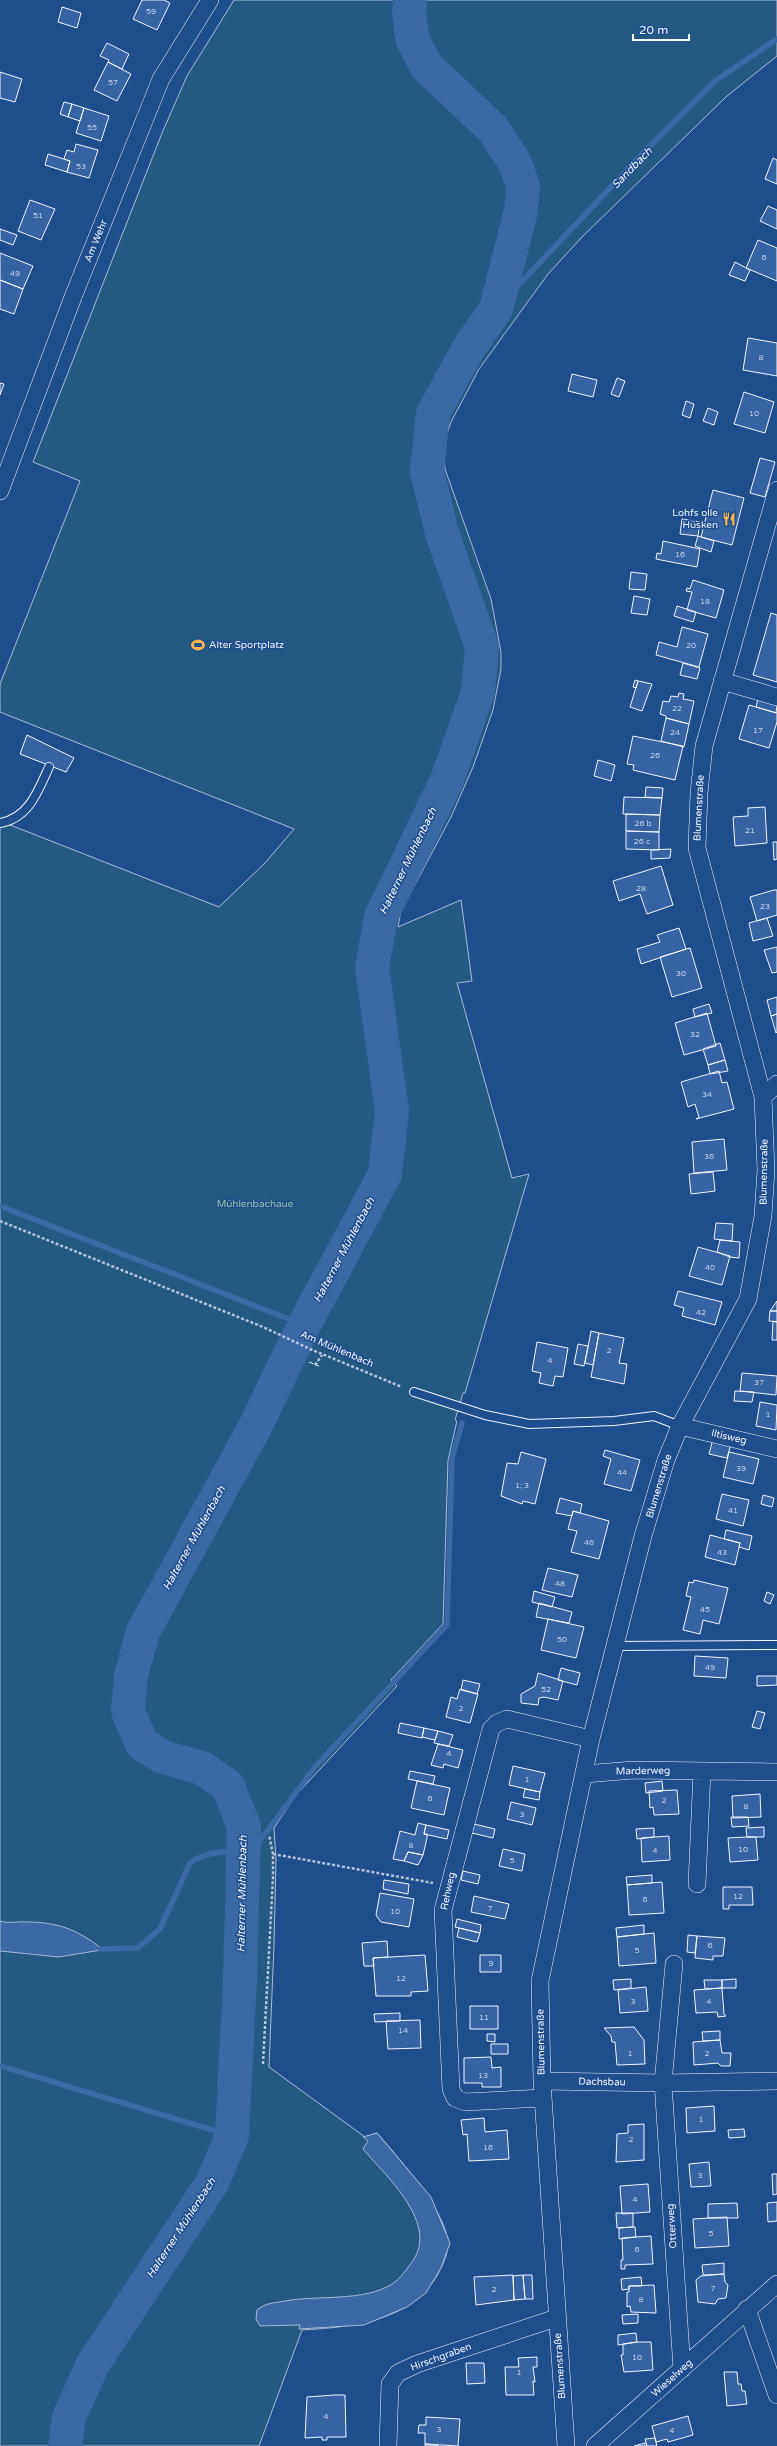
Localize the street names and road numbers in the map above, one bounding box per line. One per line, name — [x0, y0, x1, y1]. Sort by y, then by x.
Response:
street label: Am Wehr — [82, 218, 110, 264]
street label: Blumenstraße — [691, 774, 707, 841]
street label: Blumenstraße — [757, 1138, 771, 1205]
street label: Am Mühlenbach — [299, 1328, 375, 1370]
street label: Iltisweg — [710, 1427, 748, 1447]
street label: Blumenstraße — [644, 1452, 675, 1519]
street label: Marderweg — [616, 1765, 670, 1777]
street label: Rehweg — [438, 1871, 458, 1911]
street label: Blumenstraße — [534, 2008, 548, 2075]
street label: Dachsbau — [578, 2076, 626, 2088]
street label: Otterweg — [664, 2203, 680, 2249]
street label: Blumenstraße — [552, 2332, 568, 2399]
street label: Hirschgraben — [409, 2340, 473, 2374]
street label: Wieselweg — [649, 2356, 695, 2400]

